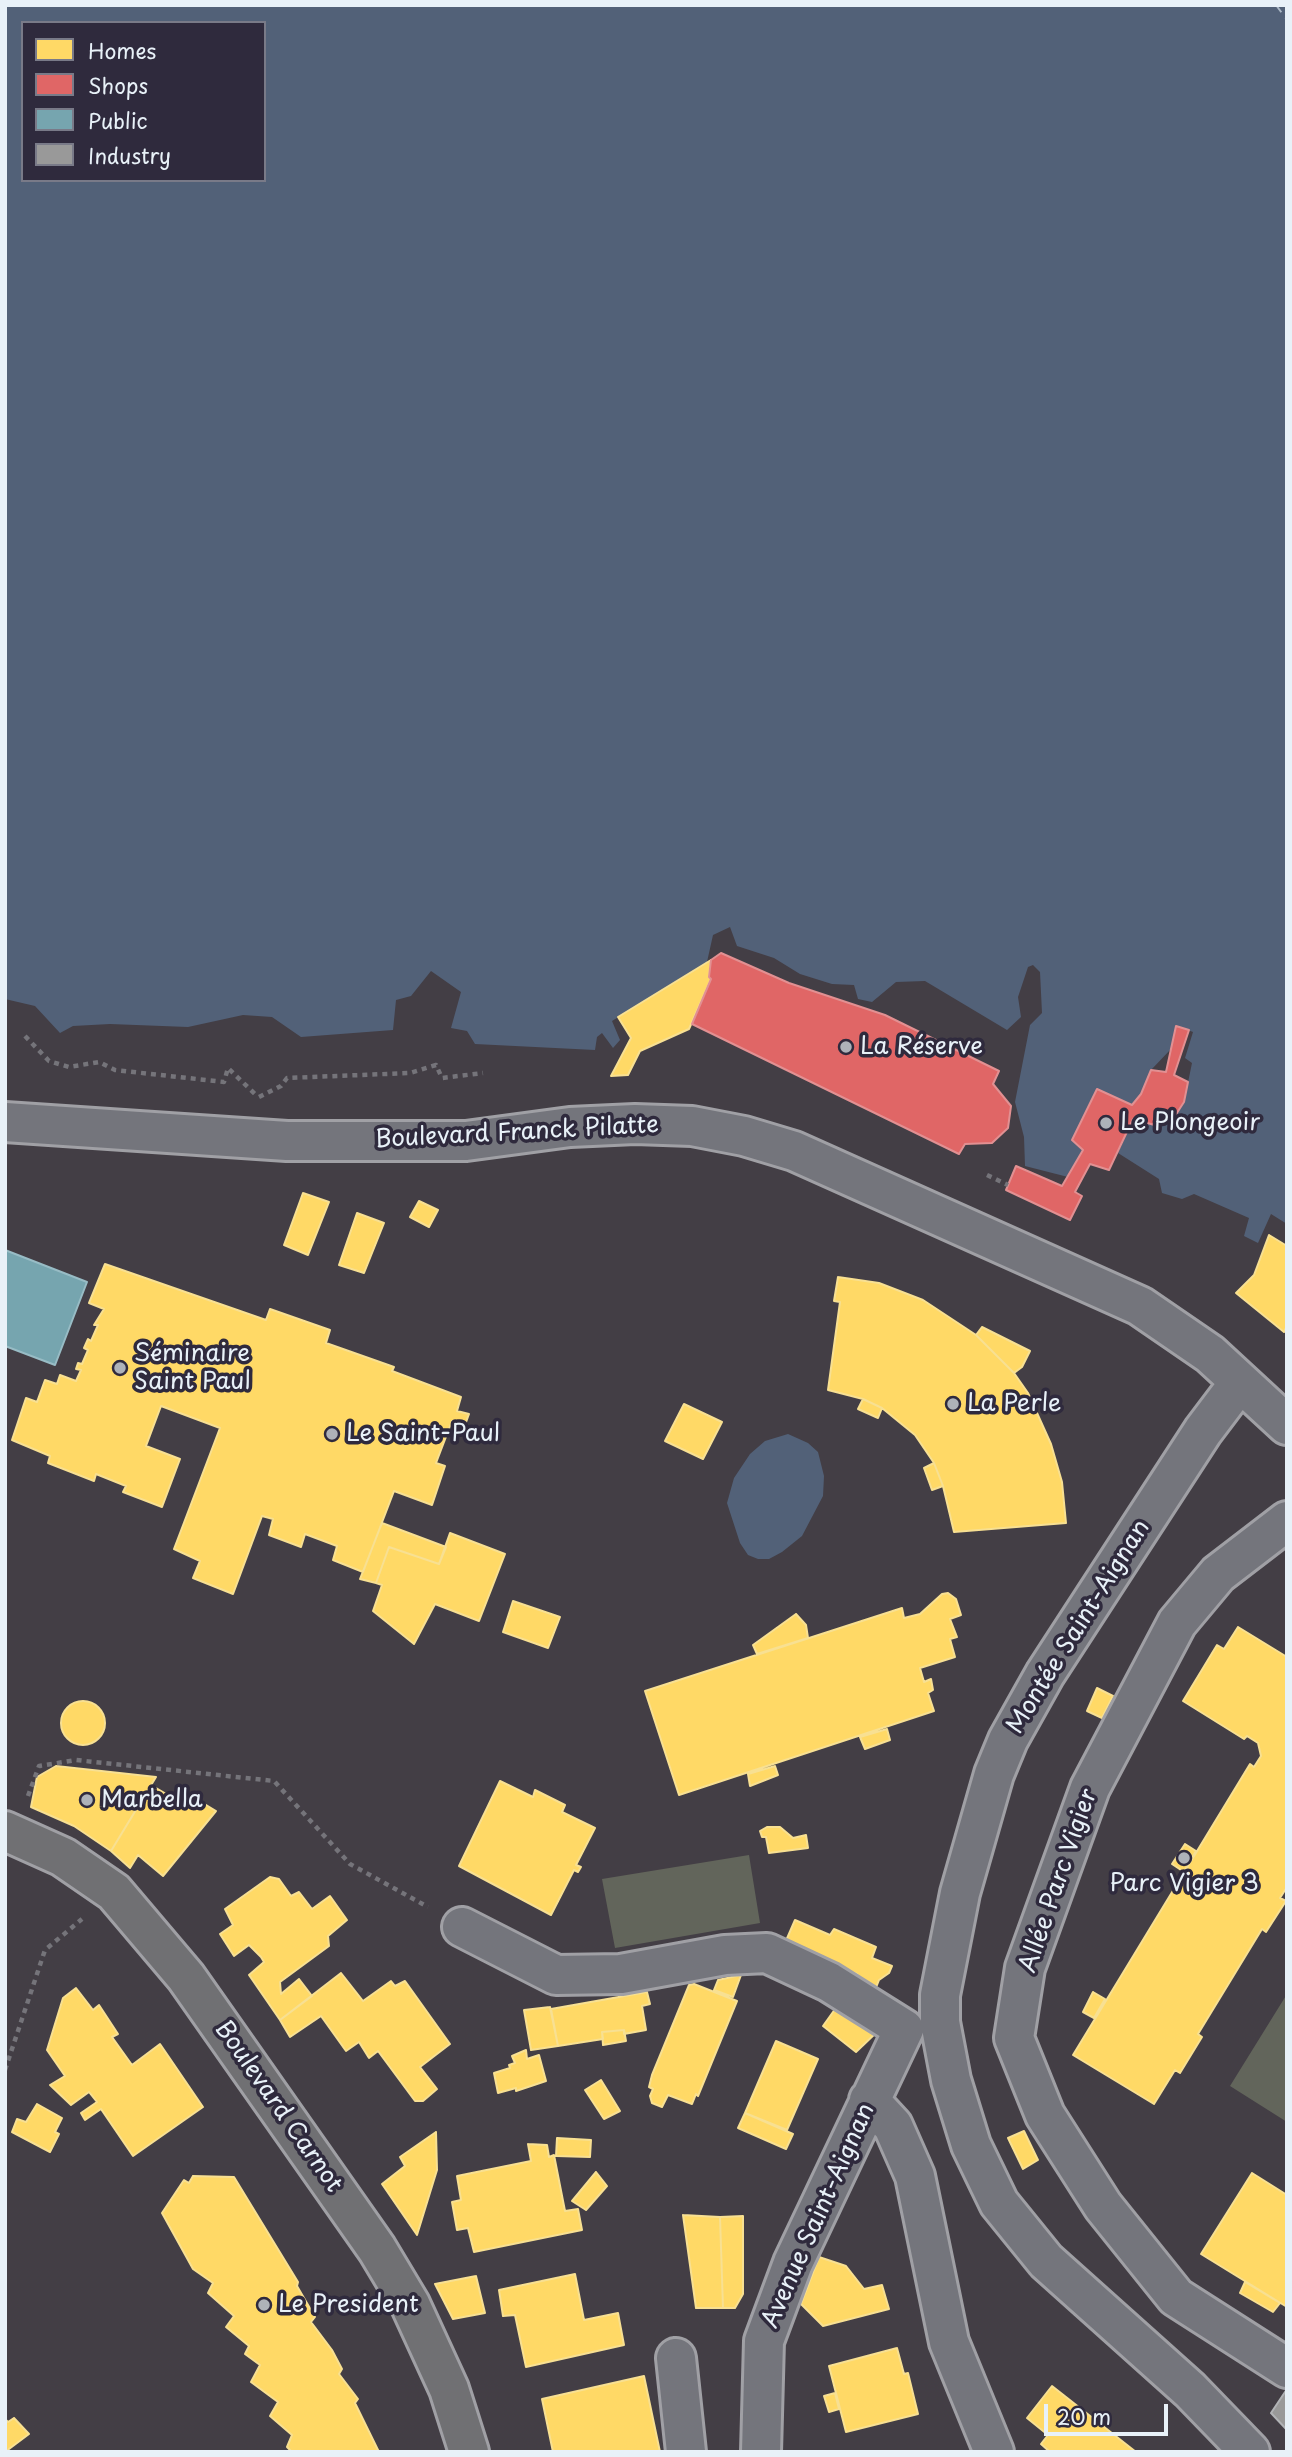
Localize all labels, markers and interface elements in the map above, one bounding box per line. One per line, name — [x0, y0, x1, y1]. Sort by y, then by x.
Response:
legend — [21, 21, 266, 182]
text: Homes — [88, 34, 156, 66]
text: Shops — [88, 69, 148, 101]
text: Public — [88, 104, 148, 136]
text: Industry — [88, 139, 171, 171]
place label: La Réserve — [860, 1033, 983, 1061]
marker: La Réserve — [838, 1039, 854, 1055]
place label: Le Plongeoir — [1120, 1109, 1260, 1137]
street label: Boulevard Franck Pilatte — [374, 1111, 660, 1155]
marker: Le Plongeoir — [1098, 1115, 1114, 1131]
place label: Séminaire Saint Paul — [134, 1340, 251, 1396]
marker: Séminaire Saint Paul — [112, 1360, 128, 1376]
place label: La Perle — [967, 1390, 1062, 1418]
marker: La Perle — [945, 1396, 961, 1412]
place label: Le Saint-Paul — [346, 1420, 500, 1448]
marker: Le Saint-Paul — [324, 1426, 340, 1442]
street label: Montée Saint-Aignan — [1001, 1515, 1157, 1739]
street label: Allée Parc Vigier — [1014, 1785, 1104, 1977]
place label: Marbella — [101, 1786, 203, 1814]
marker: Marbella — [79, 1792, 95, 1808]
marker: Parc Vigier 3 — [1176, 1850, 1192, 1866]
place label: Parc Vigier 3 — [1109, 1870, 1259, 1898]
street label: Boulevard Carnot — [208, 2016, 348, 2198]
street label: Avenue Saint-Aignan — [756, 2099, 882, 2333]
place label: Le President — [278, 2291, 419, 2319]
marker: Le President — [256, 2297, 272, 2313]
scale bar — [1047, 2390, 1171, 2434]
text: 20 m — [1057, 2400, 1111, 2432]

